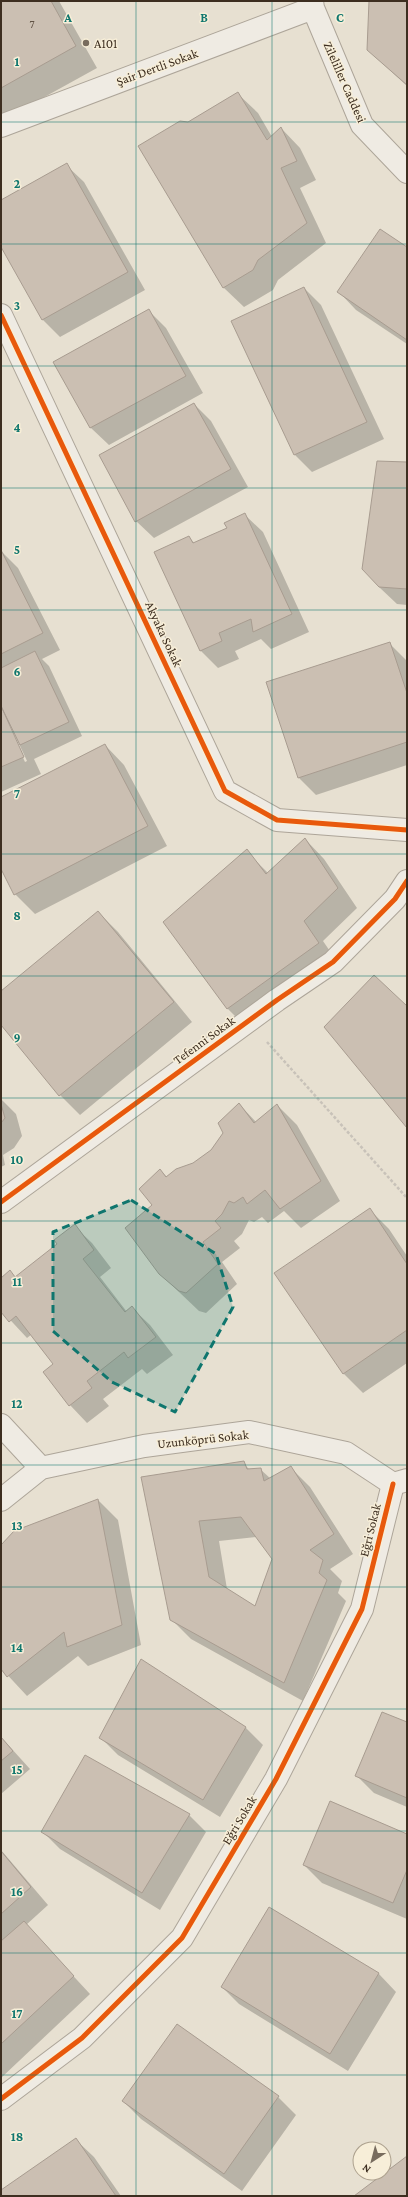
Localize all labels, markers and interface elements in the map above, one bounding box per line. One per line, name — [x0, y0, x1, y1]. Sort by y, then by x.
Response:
text: A — [63, 10, 72, 25]
text: B — [200, 10, 208, 25]
text: C — [336, 10, 344, 25]
house number: 7 — [29, 18, 35, 30]
place label: A101 — [94, 36, 117, 51]
marker: A101 — [81, 38, 91, 48]
street label: Zileliller Caddesi — [320, 39, 370, 125]
street label: Şair Dertli Sokak — [114, 45, 201, 89]
text: 1 — [15, 54, 20, 69]
text: 2 — [14, 176, 21, 191]
text: 3 — [14, 298, 20, 313]
text: 4 — [13, 420, 21, 435]
text: 5 — [14, 542, 20, 557]
street label: Akyaka Sokak — [142, 599, 186, 670]
text: 6 — [13, 664, 21, 679]
text: 7 — [14, 786, 20, 801]
text: 8 — [13, 908, 21, 923]
street label: Tefenni Sokak — [170, 1012, 238, 1067]
text: 9 — [13, 1030, 21, 1045]
text: 10 — [11, 1152, 23, 1167]
text: 11 — [12, 1274, 22, 1289]
text: 12 — [11, 1396, 23, 1411]
street label: Uzunköprü Sokak — [156, 1427, 250, 1451]
street label: Eğri Sokak — [356, 1501, 384, 1558]
text: 13 — [11, 1518, 23, 1533]
text: 14 — [11, 1640, 23, 1655]
text: 15 — [11, 1762, 23, 1777]
street label: Eğri Sokak — [219, 1792, 260, 1847]
text: 16 — [11, 1884, 23, 1899]
text: 17 — [11, 2006, 23, 2021]
text: 18 — [11, 2129, 23, 2144]
north arrow — [352, 2141, 392, 2181]
text: N — [359, 2162, 373, 2176]

